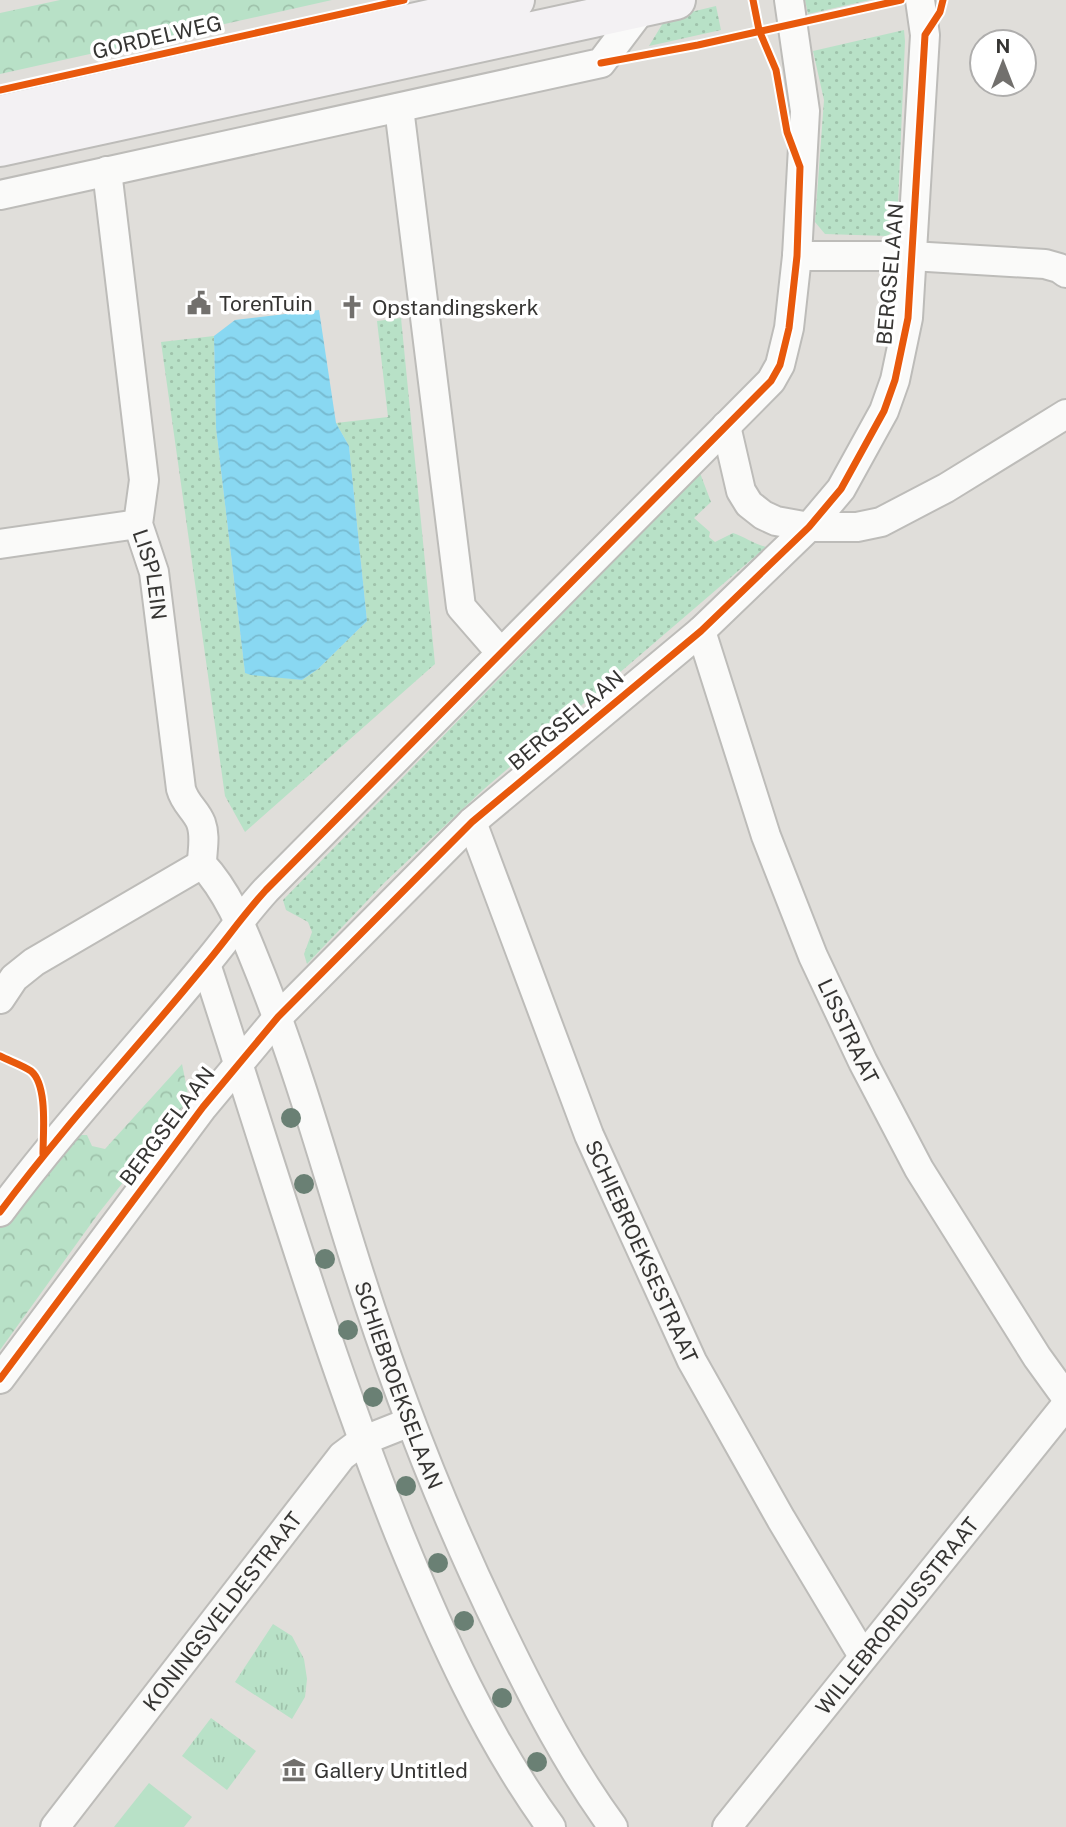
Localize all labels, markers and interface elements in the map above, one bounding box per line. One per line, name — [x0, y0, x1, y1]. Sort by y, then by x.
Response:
street label: GORDELWEG — [90, 10, 224, 64]
north arrow — [968, 28, 1038, 98]
text: N — [996, 35, 1010, 57]
street label: BERGSELAAN — [871, 202, 909, 346]
public building icon: TorenTuin — [185, 289, 213, 317]
place label: TorenTuin — [219, 291, 313, 316]
church icon: Opstandingskerk — [338, 293, 366, 321]
place label: Opstandingskerk — [372, 295, 539, 320]
street label: LISPLEIN — [128, 526, 172, 621]
street label: BERGSELAAN — [504, 665, 628, 775]
street label: LISSTRAAT — [813, 975, 885, 1088]
street label: BERGSELAAN — [114, 1062, 220, 1190]
street label: SCHIEBROEKSESTRAAT — [580, 1136, 704, 1367]
street label: SCHIEBROEKSELAAN — [350, 1278, 448, 1493]
street label: KONINGSVELDESTRAAT — [137, 1507, 307, 1715]
street label: WILLEBRORDUSSTRAAT — [810, 1512, 983, 1719]
museum icon: Gallery Untitled — [280, 1756, 308, 1784]
place label: Gallery Untitled — [314, 1758, 468, 1783]

